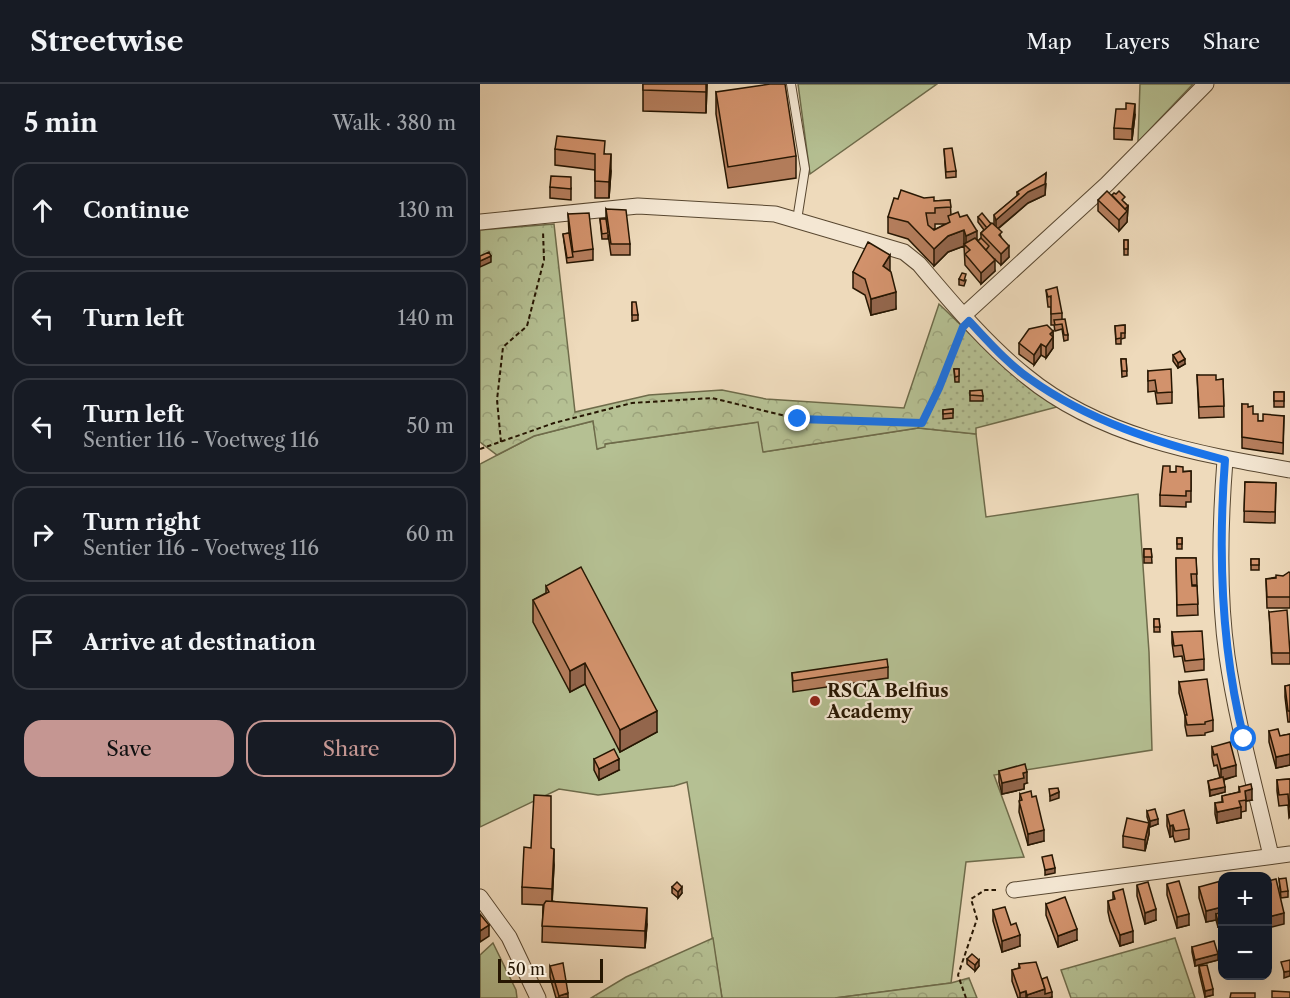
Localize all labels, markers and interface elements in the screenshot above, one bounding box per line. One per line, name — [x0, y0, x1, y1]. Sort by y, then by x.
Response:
text: Streetwise — [30, 24, 184, 58]
text: Map — [1027, 29, 1072, 54]
text: Layers — [1105, 29, 1170, 54]
text: Share — [1203, 29, 1260, 54]
text: 5 min — [24, 107, 98, 139]
text: Walk · 380 m — [332, 111, 456, 135]
icon: ahead — [26, 194, 59, 227]
text: Continue — [83, 197, 189, 224]
text: 130 m — [398, 198, 454, 222]
icon: left — [26, 302, 59, 335]
text: Turn left — [83, 305, 184, 332]
text: 140 m — [397, 306, 454, 330]
text: Turn left — [83, 401, 184, 428]
route end — [784, 405, 810, 431]
icon: left — [26, 410, 59, 443]
text: 50 m — [407, 414, 454, 438]
text: Sentier 116 - Voetweg 116 — [83, 428, 319, 452]
text: Turn right — [83, 509, 201, 536]
icon: right — [26, 518, 59, 551]
text: 60 m — [406, 522, 454, 546]
text: Sentier 116 - Voetweg 116 — [83, 536, 319, 560]
icon: arrive — [26, 626, 59, 659]
text: Arrive at destination — [83, 629, 316, 656]
place label: RSCA Belfius Academy — [826, 680, 949, 723]
marker: RSCA Belfius Academy — [808, 694, 822, 708]
button: Save — [24, 720, 234, 777]
button: Share — [246, 720, 456, 777]
route start — [1230, 725, 1256, 751]
map controls — [1218, 872, 1272, 980]
button: + — [1218, 872, 1272, 926]
button: − — [1218, 926, 1272, 980]
scale bar — [498, 956, 603, 984]
text: 50 m — [507, 959, 545, 979]

